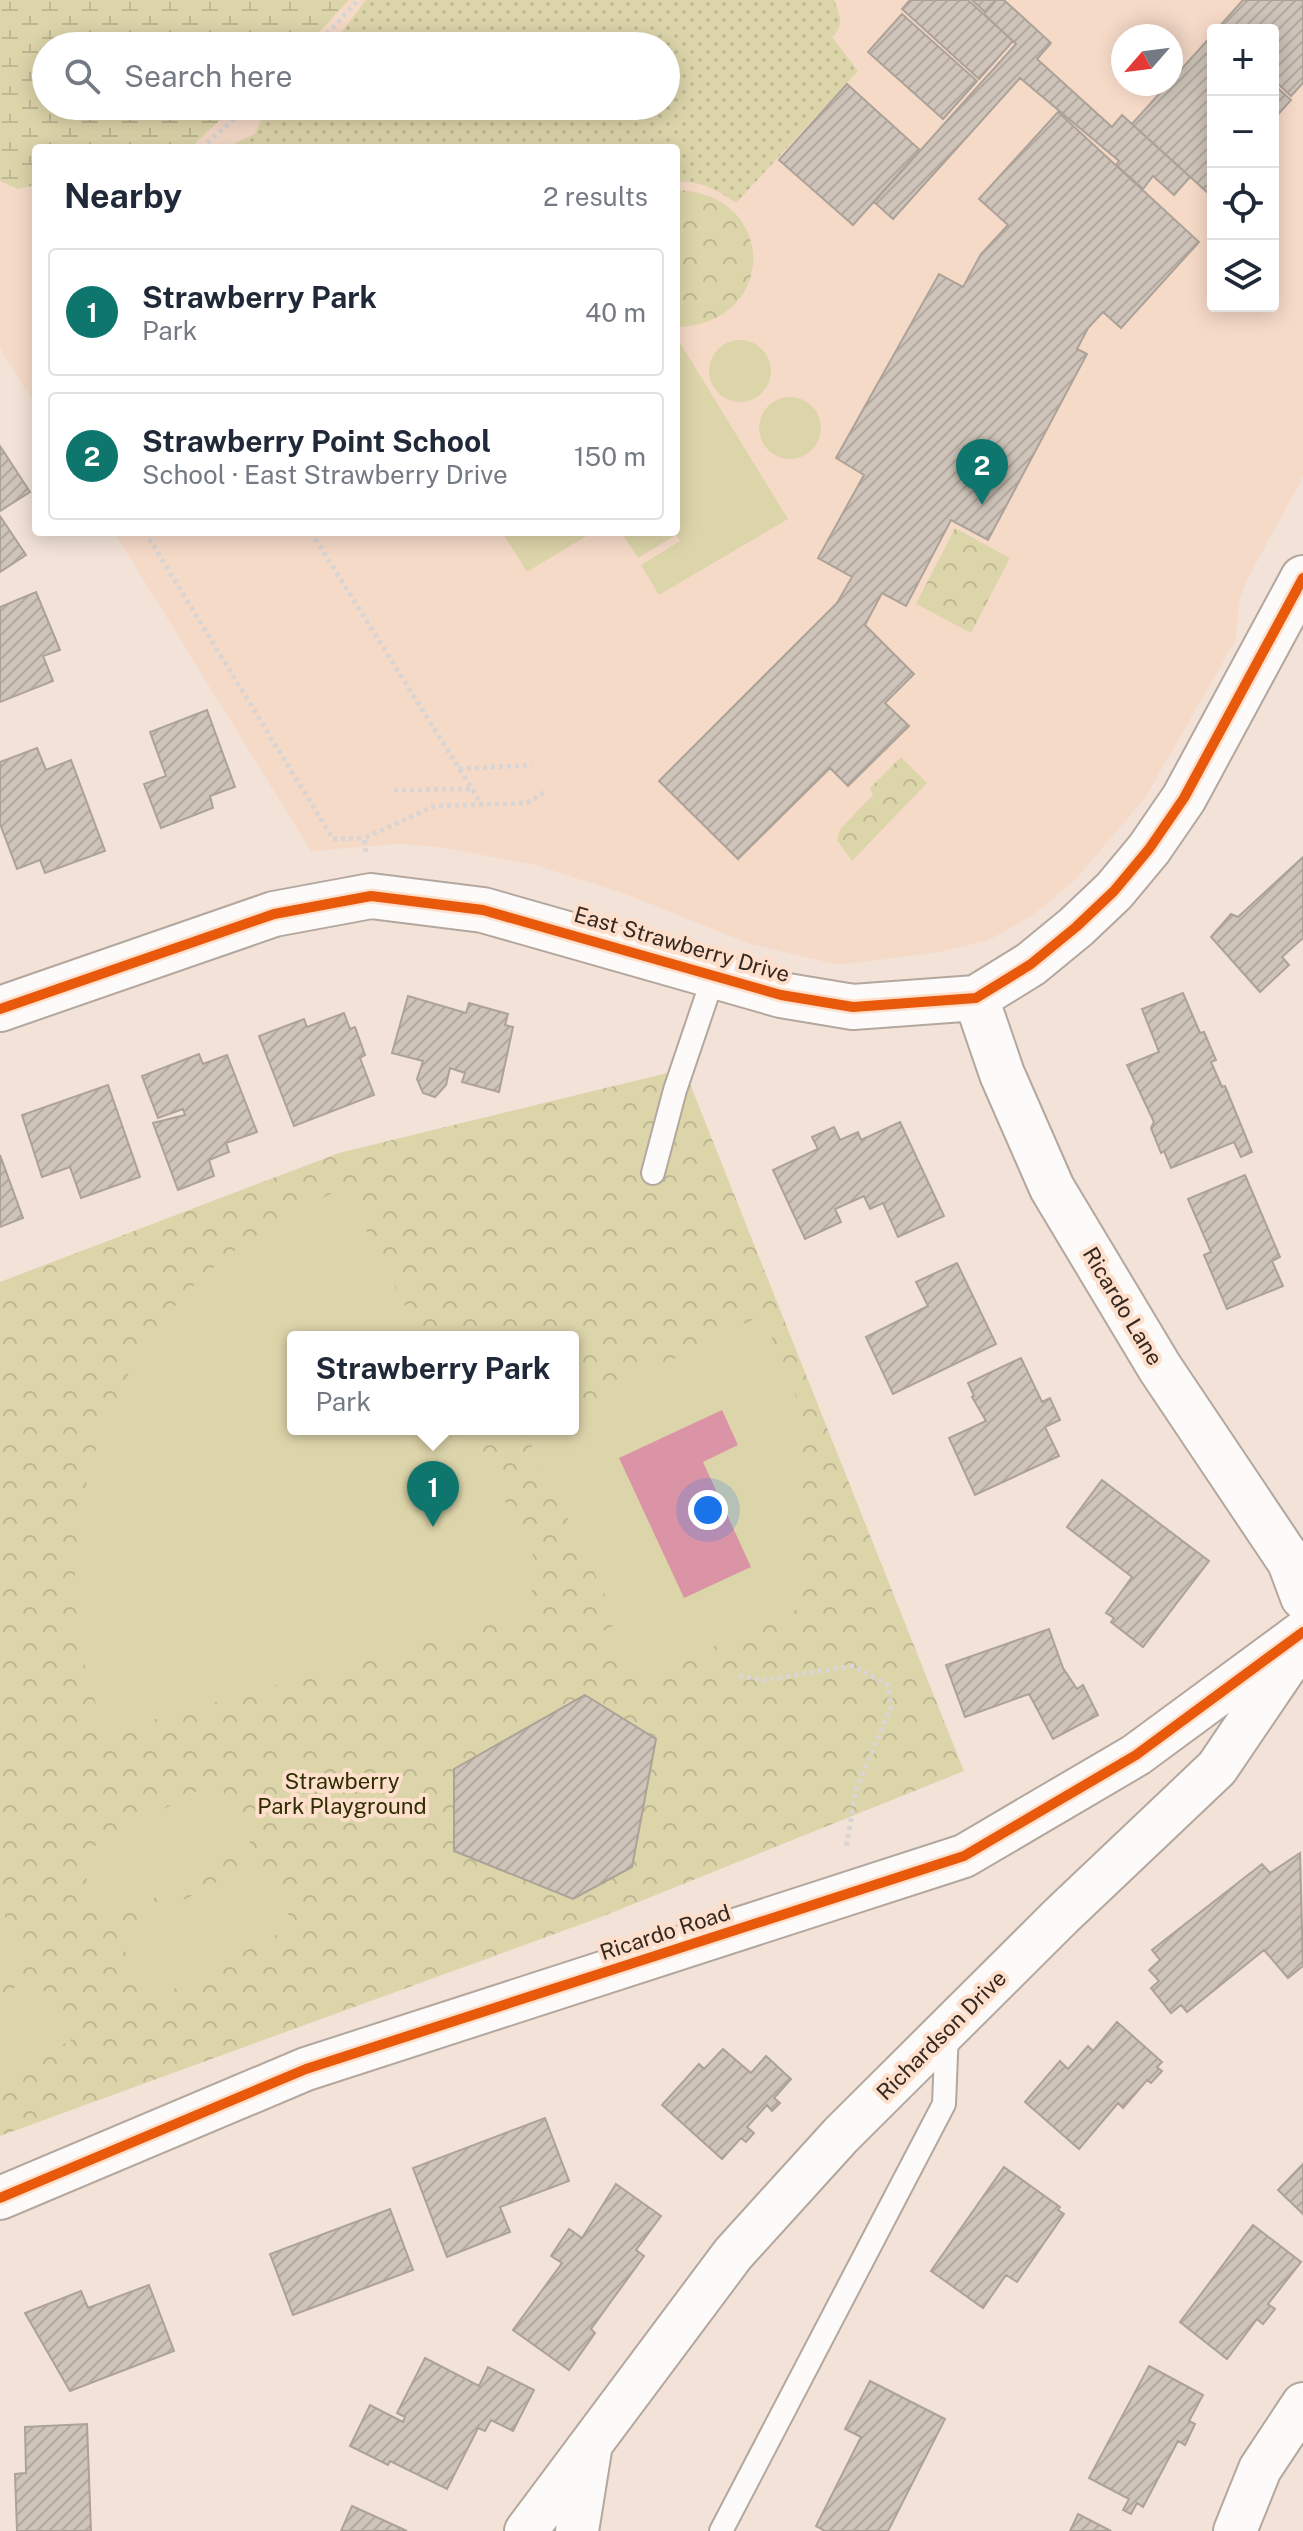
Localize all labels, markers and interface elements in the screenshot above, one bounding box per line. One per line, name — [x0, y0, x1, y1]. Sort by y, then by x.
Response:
north arrow — [1111, 24, 1183, 96]
map controls — [1207, 24, 1279, 312]
button: + — [1207, 24, 1279, 96]
search box — [32, 32, 680, 120]
icon: search — [60, 54, 104, 98]
text: Search here — [124, 58, 292, 94]
button: − — [1207, 96, 1279, 168]
button: locate — [1207, 168, 1279, 240]
text: Nearby — [64, 176, 182, 216]
text: 2 results — [543, 181, 648, 212]
button: layers — [1207, 240, 1279, 312]
text: Strawberry Park — [142, 279, 377, 315]
text: 1 — [86, 297, 98, 328]
text: 40 m — [585, 297, 646, 328]
text: Park — [142, 315, 197, 346]
text: Strawberry Point School — [142, 423, 491, 459]
pin: 2 — [956, 439, 1008, 505]
text: 2 — [84, 441, 100, 472]
text: 150 m — [574, 441, 646, 472]
text: School · East Strawberry Drive — [142, 459, 508, 490]
street label: East Strawberry Drive — [571, 901, 793, 987]
street label: Ricardo Lane — [1078, 1242, 1168, 1370]
popup — [287, 1331, 579, 1435]
text: Strawberry Park — [316, 1350, 550, 1386]
text: Park — [316, 1386, 371, 1417]
pin: 1 — [407, 1461, 459, 1527]
your location — [688, 1490, 728, 1530]
park label: Strawberry Park Playground — [257, 1768, 427, 1819]
street label: Ricardo Road — [597, 1899, 733, 1965]
street label: Richardson Drive — [871, 1965, 1011, 2105]

